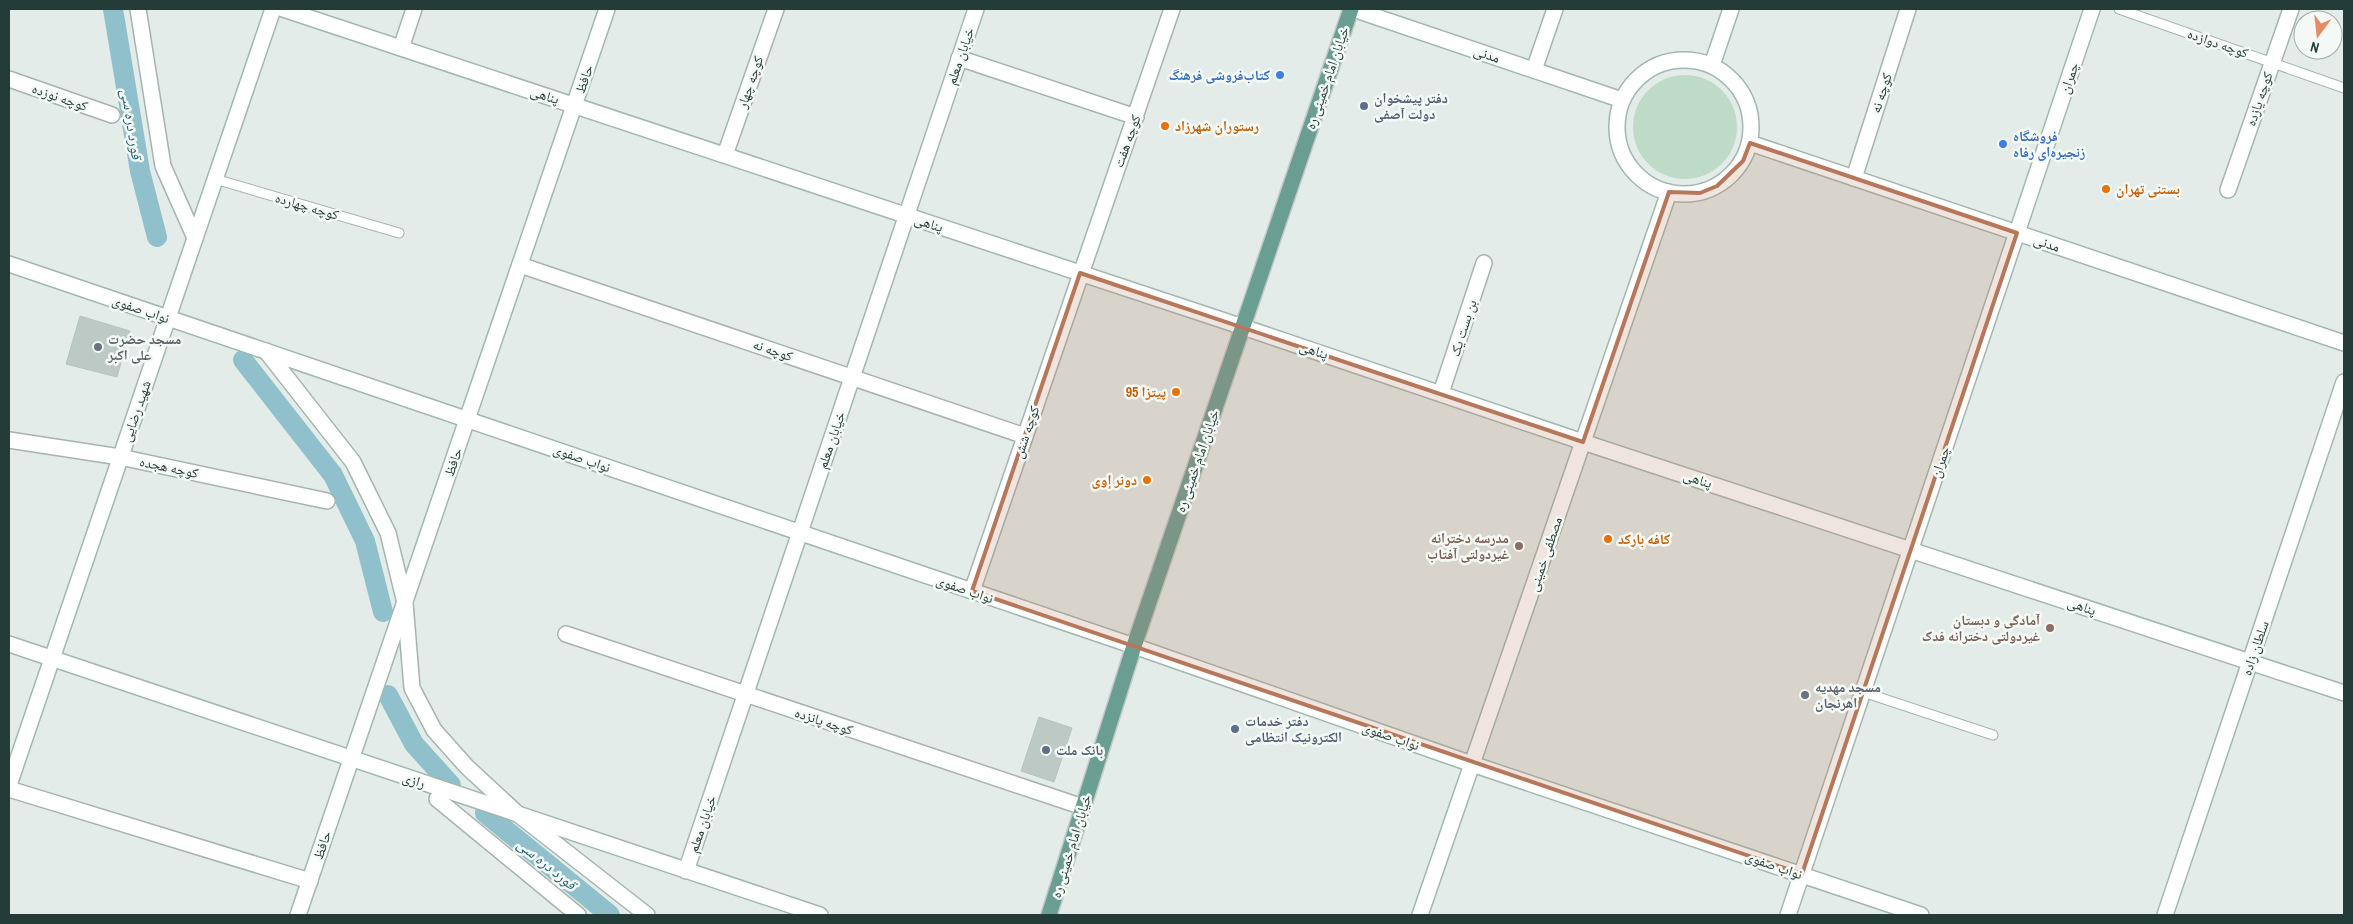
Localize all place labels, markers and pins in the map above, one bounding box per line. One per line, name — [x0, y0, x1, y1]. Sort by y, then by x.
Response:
place label: کتاب‌فروشی فرهنگ — [1169, 66, 1270, 84]
marker: کتاب‌فروشی فرهنگ — [1274, 69, 1286, 81]
place label: دفتر پیشخوان دولت آصفی — [1374, 89, 1448, 123]
marker: دفتر پیشخوان دولت آصفی — [1358, 100, 1370, 112]
place label: رستوران شهرزاد — [1175, 117, 1259, 135]
marker: رستوران شهرزاد — [1159, 120, 1171, 132]
place label: فروشگاه زنجیره‌ای رفاه — [2013, 127, 2085, 161]
marker: فروشگاه زنجیره‌ای رفاه — [1997, 138, 2009, 150]
place label: بستنی تهران — [2116, 180, 2180, 198]
marker: بستنی تهران — [2100, 183, 2112, 195]
place label: مسجد حضرت علی اکبر — [107, 330, 181, 364]
marker: مسجد حضرت علی اکبر — [92, 341, 104, 353]
place label: پیتزا 95 — [1126, 383, 1166, 401]
marker: پیتزا 95 — [1170, 386, 1182, 398]
place label: دونر إوی — [1092, 471, 1137, 489]
marker: دونر إوی — [1141, 474, 1153, 486]
place label: مدرسه دخترانه غیردولتی آفتاب — [1427, 529, 1509, 563]
place label: کافه بارکد — [1618, 530, 1670, 548]
marker: کافه بارکد — [1602, 533, 1614, 545]
marker: مدرسه دخترانه غیردولتی آفتاب — [1513, 540, 1525, 552]
place label: آمادگی و دبستان غیردولتی دخترانه فدک — [1922, 611, 2040, 645]
marker: آمادگی و دبستان غیردولتی دخترانه فدک — [2044, 622, 2056, 634]
place label: مسجد مهدیه اهرنجان — [1815, 678, 1881, 712]
marker: مسجد مهدیه اهرنجان — [1799, 689, 1811, 701]
place label: دفتر خدمات الکترونیک انتظامی — [1245, 712, 1342, 746]
marker: دفتر خدمات الکترونیک انتظامی — [1229, 723, 1241, 735]
place label: بانک ملت — [1056, 741, 1103, 759]
marker: بانک ملت — [1040, 744, 1052, 756]

